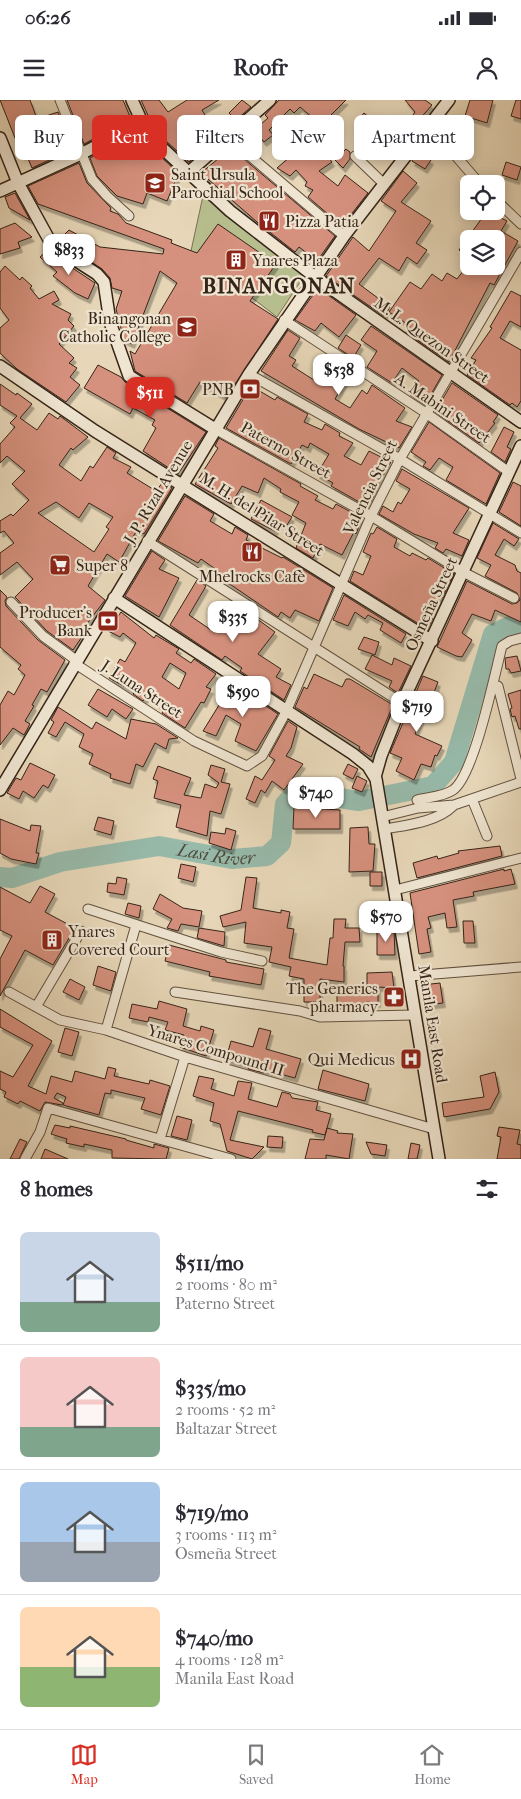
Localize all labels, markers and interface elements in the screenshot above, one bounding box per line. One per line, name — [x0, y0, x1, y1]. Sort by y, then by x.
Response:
text: 06:26 — [25, 7, 70, 29]
icon: menu — [20, 54, 48, 82]
icon: person — [473, 54, 501, 82]
text: Roofr — [233, 55, 288, 81]
chip: Buy — [15, 115, 82, 160]
chip: Rent — [92, 115, 167, 160]
chip: Filters — [177, 115, 262, 160]
chip: New — [272, 115, 344, 160]
chip: Apartment — [354, 115, 474, 160]
place label: Saint Ursula Parochial School — [171, 165, 284, 202]
school or university icon: Saint Ursula Parochial School — [143, 171, 167, 195]
map controls — [460, 175, 505, 275]
button: locate — [460, 175, 505, 220]
restaurant icon: Pizza Patia — [257, 209, 281, 233]
place label: Pizza Patia — [285, 212, 360, 231]
button: layers — [460, 230, 505, 275]
pin: $833 — [39, 234, 99, 276]
text: $833 — [54, 240, 84, 259]
building icon: Ynares Plaza — [224, 248, 248, 272]
place label: Ynares Plaza — [251, 251, 339, 270]
district label: BINANGONAN — [203, 274, 355, 298]
street label: M. L. Quezon Street — [371, 293, 494, 387]
place label: Binangonan Catholic College — [59, 309, 172, 346]
school or university icon: Binangonan Catholic College — [175, 315, 199, 339]
pin: $538 — [309, 354, 369, 396]
text: $538 — [324, 360, 354, 379]
street label: A. Mabini Street — [391, 368, 495, 447]
pin: $511 — [120, 376, 180, 419]
bank icon: PNB — [238, 377, 262, 401]
place label: PNB — [202, 380, 234, 399]
text: $511 — [136, 383, 164, 402]
street label: Paterno Street — [238, 417, 335, 483]
street label: Valencia Street — [338, 436, 401, 538]
street label: J. P. Rizal Avenue — [119, 437, 196, 549]
street label: M. H. del Pilar Street — [196, 468, 328, 560]
restaurant icon: Mhelrocks Cafè — [240, 540, 264, 564]
supermarket icon: Super 8 — [48, 553, 72, 577]
street label: Osmeña Street — [401, 553, 461, 654]
place label: Super 8 — [76, 556, 128, 575]
place label: Mhelrocks Cafè — [199, 567, 305, 586]
pin: $335 — [203, 600, 263, 643]
place label: Producer's Bank — [19, 603, 93, 640]
text: $335 — [219, 607, 247, 626]
bank icon: Producer's Bank — [96, 609, 120, 633]
street label: J. Luna Street — [96, 655, 186, 722]
pin: $590 — [213, 676, 273, 718]
text: $590 — [227, 682, 259, 701]
pin: $719 — [387, 690, 447, 733]
text: $719 — [402, 697, 432, 716]
pin: $740 — [286, 776, 346, 819]
text: $740 — [299, 783, 333, 802]
water label: Lasi River — [174, 839, 258, 870]
pin: $570 — [356, 900, 416, 943]
text: $570 — [370, 907, 402, 926]
place label: Ynares Covered Court — [67, 922, 170, 959]
building icon: Ynares Covered Court — [40, 928, 64, 952]
street label: Manila East Road — [414, 964, 452, 1085]
place label: The Generics pharmacy — [286, 979, 378, 1016]
pharmacy icon: The Generics pharmacy — [382, 985, 406, 1009]
street label: Ynares Compound II — [144, 1020, 287, 1080]
hospital icon: Qui Medicus — [399, 1047, 423, 1071]
place label: Qui Medicus — [308, 1050, 395, 1069]
icon: filters — [473, 1175, 501, 1203]
text: 8 homes — [20, 1177, 93, 1201]
text: $511/mo — [175, 1251, 244, 1275]
icon: home — [60, 1252, 120, 1312]
text: 2 rooms · 80 m² — [175, 1275, 277, 1294]
text: Paterno Street — [175, 1294, 275, 1313]
text: $335/mo — [175, 1376, 246, 1400]
icon: home — [60, 1377, 120, 1437]
text: 2 rooms · 52 m² — [175, 1400, 275, 1419]
text: Baltazar Street — [175, 1419, 277, 1438]
text: $719/mo — [175, 1501, 248, 1525]
icon: home — [60, 1502, 120, 1562]
text: 3 rooms · 113 m² — [175, 1525, 276, 1544]
text: Osmeña Street — [175, 1544, 277, 1563]
text: $740/mo — [175, 1626, 253, 1650]
icon: home — [60, 1627, 120, 1687]
text: 4 rooms · 128 m² — [175, 1650, 283, 1669]
text: Manila East Road — [175, 1669, 294, 1688]
tab: Map — [70, 1741, 98, 1788]
tab: Saved — [239, 1741, 274, 1788]
tab: Home — [414, 1741, 451, 1788]

